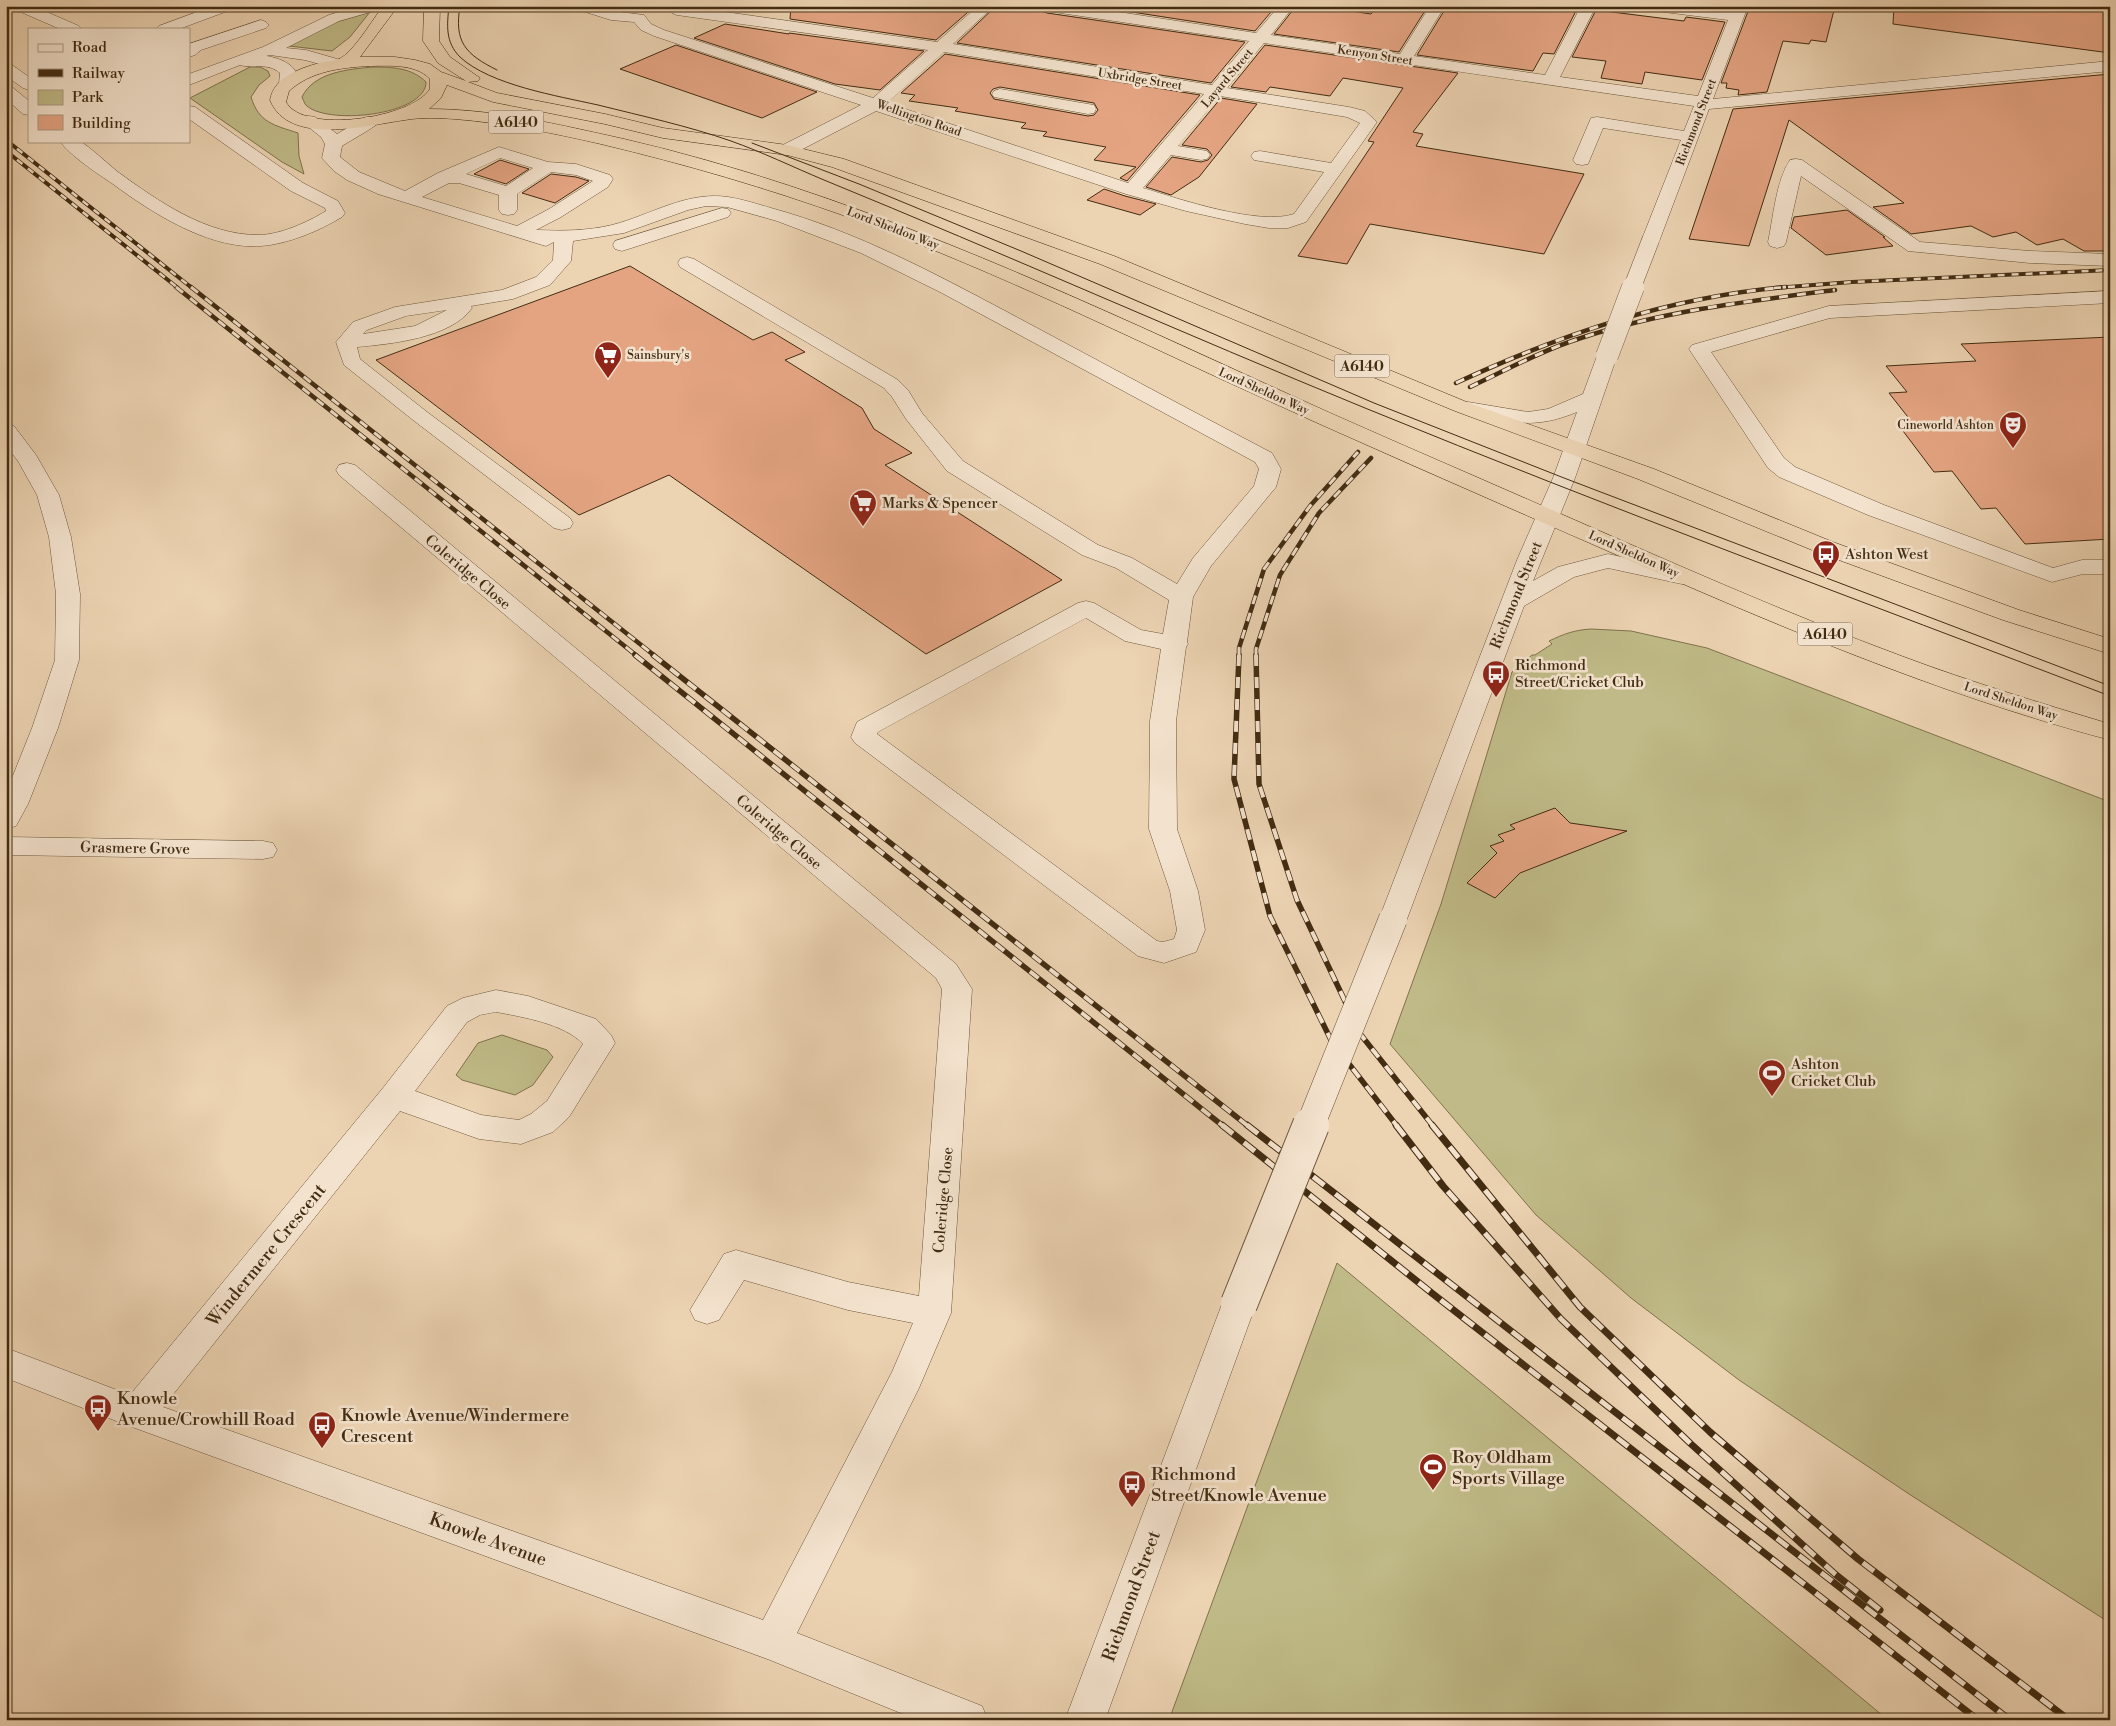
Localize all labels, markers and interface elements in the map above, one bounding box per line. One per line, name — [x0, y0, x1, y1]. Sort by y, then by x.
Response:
legend — [28, 28, 190, 142]
text: Road — [72, 38, 107, 57]
street label: Kenyon Street — [1336, 42, 1415, 69]
street label: Layard Street — [1198, 45, 1257, 111]
text: Railway — [72, 64, 126, 83]
street label: Uxbridge Street — [1097, 65, 1184, 94]
street label: Richmond Street — [1673, 76, 1720, 168]
text: Park — [72, 88, 104, 107]
street label: Wellington Road — [873, 97, 963, 140]
road number: A6140 — [488, 110, 544, 134]
text: Building — [71, 114, 131, 133]
street label: Lord Sheldon Way — [844, 204, 941, 253]
supermarket icon: Sainsbury's — [593, 340, 623, 379]
place label: Sainsbury's — [627, 348, 689, 363]
road number: A6140 — [1334, 354, 1390, 378]
street label: Lord Sheldon Way — [1216, 365, 1312, 418]
theatre icon: Cineworld Ashton — [1998, 410, 2028, 449]
place label: Cineworld Ashton — [1897, 418, 1994, 433]
supermarket icon: Marks & Spencer — [848, 488, 878, 527]
place label: Marks & Spencer — [882, 494, 998, 513]
street label: Lord Sheldon Way — [1586, 528, 1682, 581]
street label: Coleridge Close — [421, 531, 515, 614]
street label: Richmond Street — [1486, 538, 1547, 652]
bus stop icon: Ashton West — [1811, 539, 1841, 578]
place label: Ashton West — [1844, 545, 1929, 564]
road number: A6140 — [1798, 622, 1852, 646]
place label: Richmond Street/Cricket Club — [1515, 656, 1644, 692]
bus stop icon: Richmond Street/Cricket Club — [1481, 659, 1511, 698]
street label: Lord Sheldon Way — [1962, 679, 2060, 724]
street label: Coleridge Close — [732, 791, 826, 874]
street label: Grasmere Grove — [80, 838, 190, 859]
place label: Ashton Cricket Club — [1790, 1055, 1876, 1091]
sports icon: Ashton Cricket Club — [1757, 1058, 1787, 1097]
street label: Coleridge Close — [929, 1146, 958, 1254]
street label: Windermere Crescent — [201, 1179, 332, 1332]
place label: Knowle Avenue/Crowhill Road — [116, 1387, 295, 1431]
bus stop icon: Knowle Avenue/Crowhill Road — [83, 1393, 113, 1432]
place label: Knowle Avenue/Windermere Crescent — [341, 1404, 569, 1448]
bus stop icon: Knowle Avenue/Windermere Crescent — [307, 1410, 337, 1449]
place label: Roy Oldham Sports Village — [1452, 1446, 1565, 1490]
sports icon: Roy Oldham Sports Village — [1418, 1452, 1448, 1491]
place label: Richmond Street/Knowle Avenue — [1151, 1463, 1327, 1507]
bus stop icon: Richmond Street/Knowle Avenue — [1117, 1469, 1147, 1508]
street label: Knowle Avenue — [426, 1508, 550, 1571]
street label: Richmond Street — [1097, 1527, 1166, 1665]

